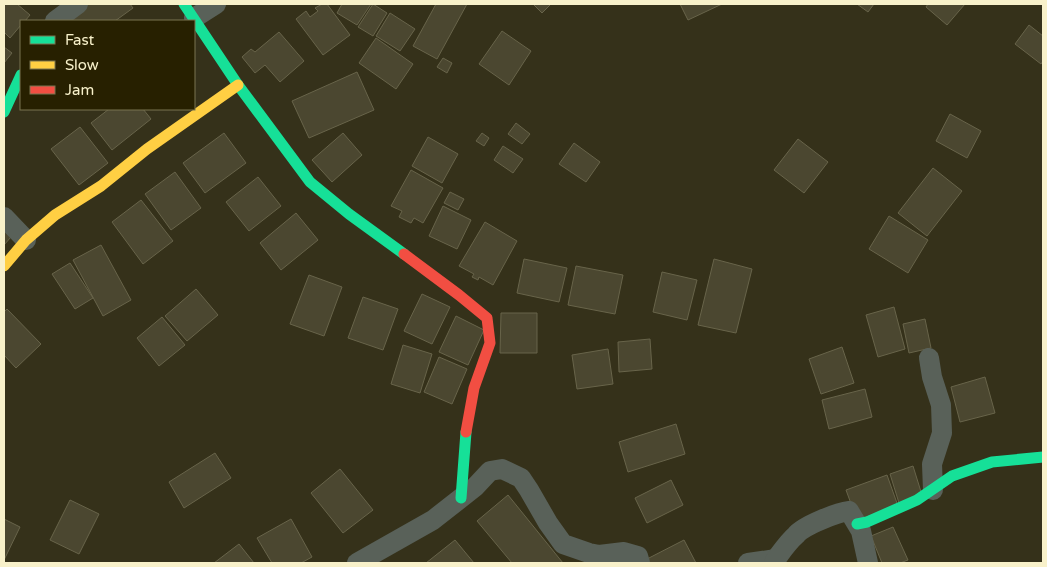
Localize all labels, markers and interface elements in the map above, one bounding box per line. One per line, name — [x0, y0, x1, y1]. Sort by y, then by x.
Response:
legend — [20, 20, 195, 110]
text: Fast — [65, 31, 95, 49]
text: Slow — [65, 56, 99, 74]
text: Jam — [65, 81, 94, 99]

